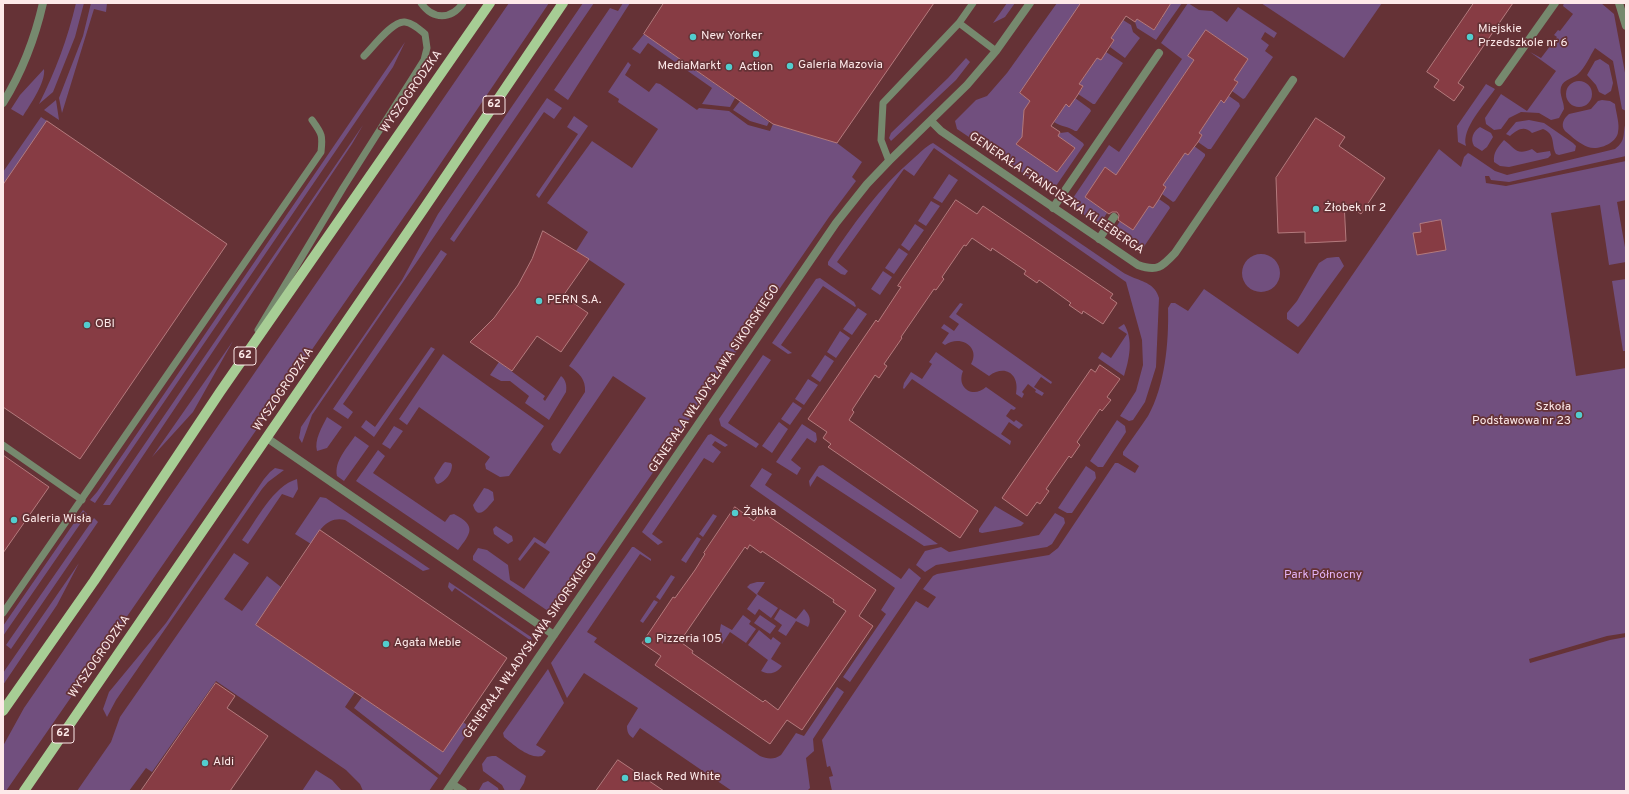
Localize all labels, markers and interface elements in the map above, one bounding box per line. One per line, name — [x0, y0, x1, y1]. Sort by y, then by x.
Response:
place label: Miejskie Przedszkole nr 6 — [1478, 23, 1568, 51]
place label: New Yorker — [701, 30, 762, 44]
marker: New Yorker — [688, 32, 698, 42]
marker: Miejskie Przedszkole nr 6 — [1465, 32, 1475, 42]
street label: WYSZOGRODZKA — [378, 48, 446, 136]
marker: Action — [751, 49, 761, 59]
place label: Galeria Mazovia — [798, 59, 883, 73]
place label: MediaMarkt — [657, 60, 721, 74]
place label: Action — [739, 61, 773, 75]
marker: Galeria Mazovia — [785, 61, 795, 71]
marker: MediaMarkt — [724, 62, 734, 72]
road number: 62 — [483, 96, 505, 114]
street label: GENERAŁA FRANCISZKA KLEEBERGA — [966, 130, 1146, 258]
place label: Żłobek nr 2 — [1324, 202, 1386, 216]
marker: Żłobek nr 2 — [1311, 204, 1321, 214]
street label: GENERAŁA WŁADYSŁAWA SIKORSKIEGO — [647, 282, 783, 476]
place label: PERN S.A. — [547, 294, 601, 308]
marker: PERN S.A. — [534, 296, 544, 306]
place label: OBI — [95, 318, 115, 332]
marker: OBI — [82, 320, 92, 330]
street label: WYSZOGRODZKA — [251, 345, 317, 435]
road number: 62 — [234, 347, 256, 365]
place label: Szkoła Podstawowa nr 23 — [1472, 401, 1571, 429]
marker: Szkoła Podstawowa nr 23 — [1574, 410, 1584, 420]
place label: Żabka — [743, 506, 776, 520]
marker: Żabka — [730, 508, 740, 518]
place label: Galeria Wisła — [22, 513, 91, 527]
marker: Galeria Wisła — [9, 515, 19, 525]
street label: GENERAŁA WŁADYSŁAWA SIKORSKIEGO — [461, 550, 601, 742]
park label: Park Północny — [1284, 569, 1362, 583]
street label: WYSZOGRODZKA — [66, 613, 134, 701]
place label: Pizzeria 105 — [656, 633, 722, 647]
marker: Pizzeria 105 — [643, 635, 653, 645]
place label: Agata Meble — [394, 637, 461, 651]
marker: Agata Meble — [381, 639, 391, 649]
road number: 62 — [52, 725, 74, 743]
place label: Aldi — [213, 756, 234, 770]
marker: Aldi — [200, 758, 210, 768]
place label: Black Red White — [633, 771, 720, 785]
marker: Black Red White — [620, 773, 630, 783]

